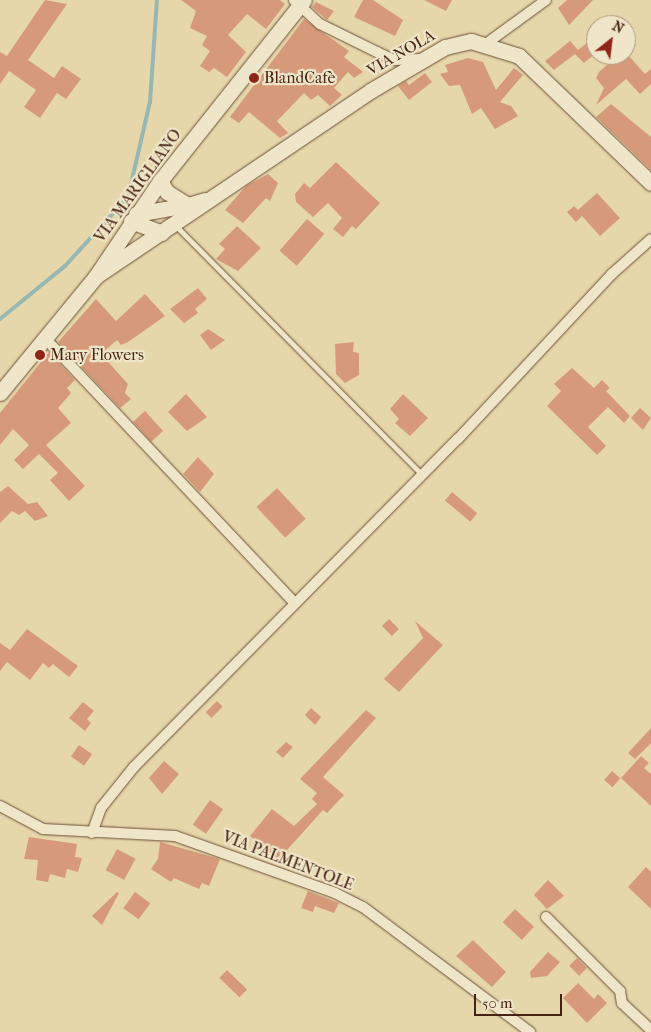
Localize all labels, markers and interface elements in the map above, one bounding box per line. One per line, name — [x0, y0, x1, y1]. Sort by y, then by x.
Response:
north arrow — [586, 15, 636, 65]
text: N — [609, 17, 627, 37]
street label: VIA NOLA — [364, 26, 438, 80]
place label: BlandCafè — [264, 68, 335, 88]
marker: BlandCafè — [248, 72, 260, 84]
street label: VIA MARIGLIANO — [90, 126, 186, 246]
place label: Mary Flowers — [50, 345, 144, 365]
marker: Mary Flowers — [34, 349, 46, 361]
street label: VIA PALMENTOLE — [220, 827, 356, 895]
scale bar — [476, 984, 564, 1016]
text: 50 m — [482, 994, 512, 1012]

